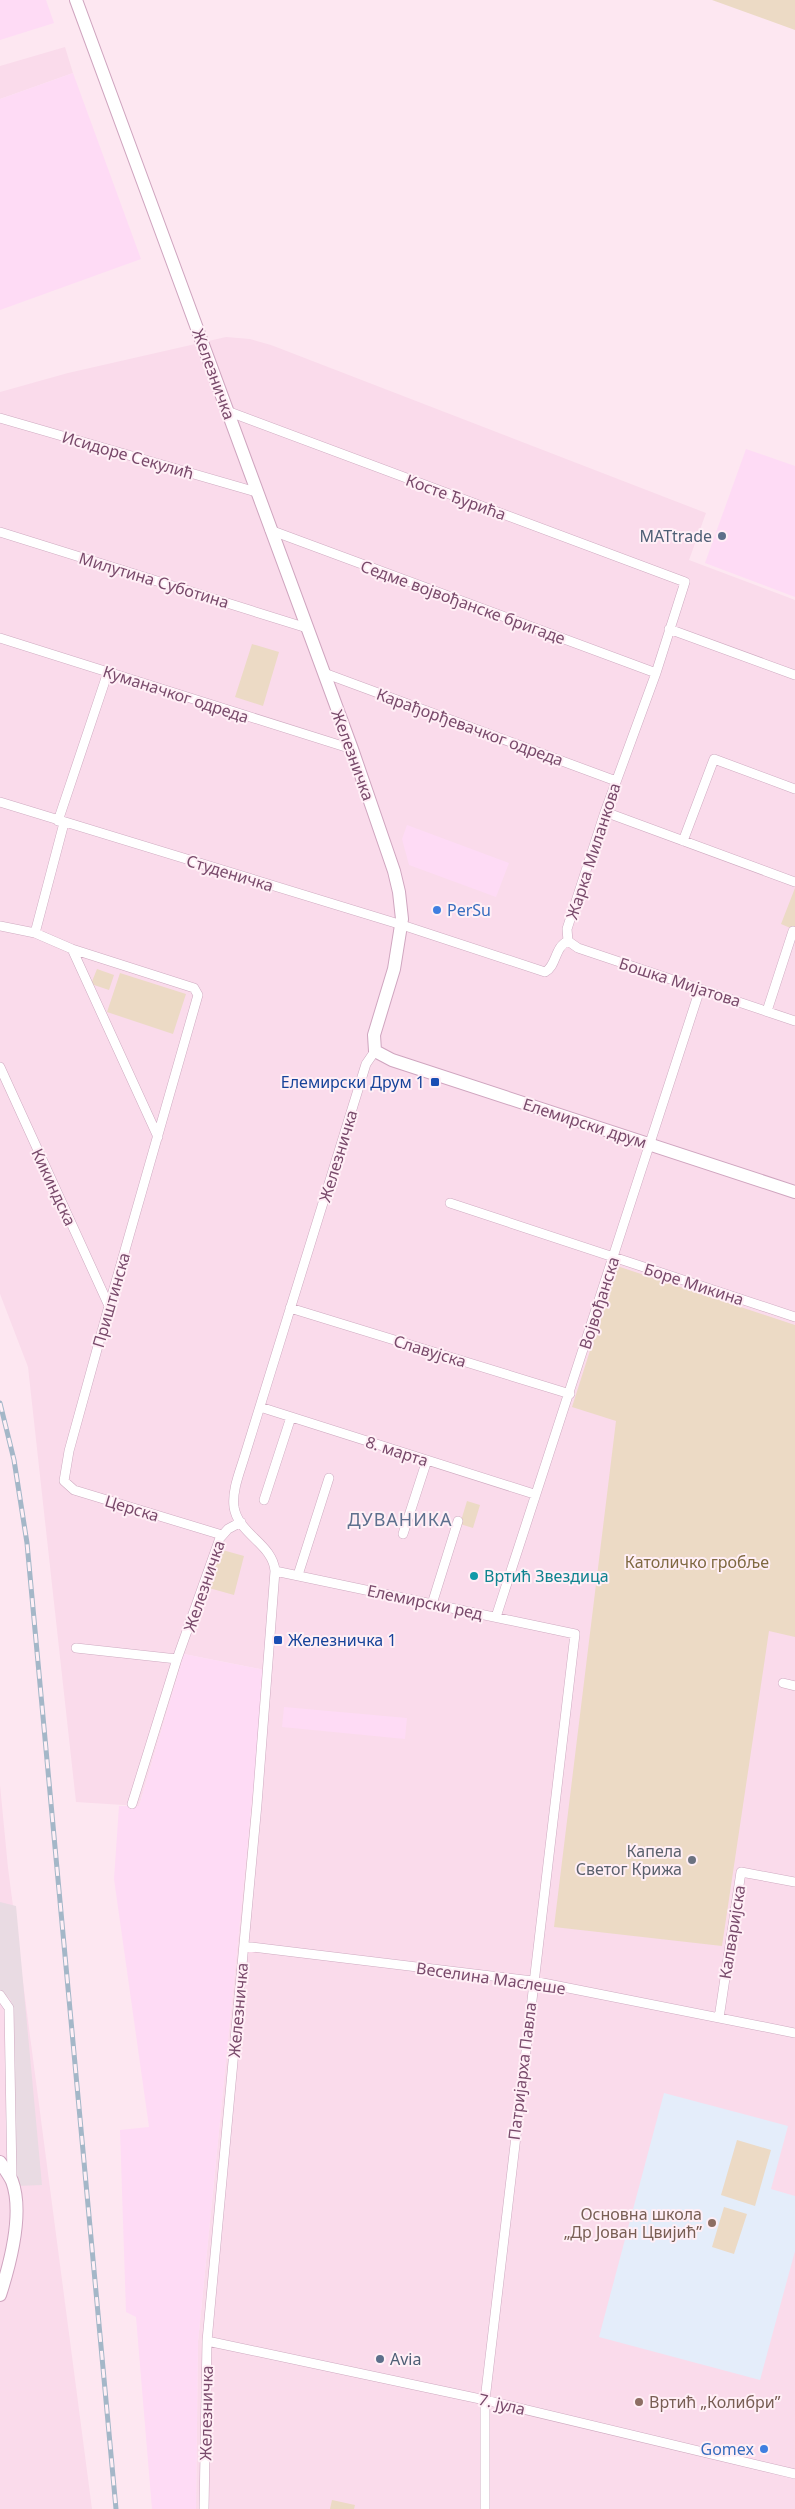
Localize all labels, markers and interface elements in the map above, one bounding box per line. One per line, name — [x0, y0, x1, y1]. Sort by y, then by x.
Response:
street label: Железничка — [187, 325, 241, 423]
street label: Исидоре Секулић — [60, 426, 196, 484]
street label: Косте Ђурића — [403, 469, 509, 525]
place label: MATtrade — [640, 525, 712, 547]
marker: MATtrade — [716, 530, 728, 542]
street label: Милутина Суботина — [76, 547, 232, 613]
street label: Седме војвођанске бригаде — [358, 555, 569, 649]
street label: Куманачког одреда — [100, 660, 252, 728]
street label: Карађорђевачког одреда — [373, 683, 567, 771]
street label: Железничка — [326, 706, 380, 804]
street label: Жарка Миланкова — [561, 780, 625, 922]
street label: Студеничка — [184, 849, 276, 897]
place label: PerSu — [447, 899, 491, 921]
marker: PerSu — [431, 904, 443, 916]
street label: Бошка Мијатова — [616, 952, 744, 1012]
place label: Елемирски Друм 1 — [281, 1071, 425, 1093]
marker: Елемирски Друм 1 — [429, 1076, 441, 1088]
street label: Елемирски друм — [520, 1093, 650, 1153]
street label: Железничка — [314, 1107, 362, 1205]
street label: Кикиндска — [27, 1145, 81, 1229]
street label: Приштинска — [87, 1250, 135, 1350]
street label: Војвођанска — [574, 1254, 624, 1352]
street label: Боре Микина — [641, 1258, 747, 1310]
street label: Славујска — [391, 1330, 469, 1372]
street label: 8. марта — [363, 1431, 431, 1471]
street label: Церска — [102, 1489, 162, 1527]
district label: ДУВАНИКА — [347, 1507, 453, 1531]
street label: Железничка — [178, 1537, 230, 1635]
park label: Католичко гробље — [625, 1551, 769, 1573]
place label: Вртић Звездица — [484, 1565, 609, 1587]
marker: Вртић Звездица — [468, 1570, 480, 1582]
street label: Елемирски ред — [365, 1579, 485, 1625]
place label: Железничка 1 — [288, 1629, 397, 1651]
marker: Железничка 1 — [272, 1634, 284, 1646]
place label: Капела Светог Крижа — [576, 1840, 682, 1880]
marker: Капела Светог Крижа — [686, 1854, 698, 1866]
street label: Калваријска — [714, 1883, 750, 1981]
street label: Веселина Маслеше — [415, 1957, 567, 1999]
street label: Железничка — [223, 1962, 253, 2058]
street label: Патријарха Павла — [503, 2001, 541, 2141]
place label: Основна школа „Др Јован Цвијић” — [564, 2203, 702, 2243]
marker: Основна школа „Др Јован Цвијић” — [706, 2217, 718, 2229]
place label: Avia — [390, 2348, 421, 2370]
marker: Avia — [374, 2353, 386, 2365]
street label: Железничка — [194, 2365, 218, 2461]
street label: 7. јула — [476, 2388, 528, 2420]
place label: Вртић „Колибри” — [649, 2391, 781, 2413]
marker: Вртић „Колибри” — [633, 2396, 645, 2408]
place label: Gomex — [701, 2438, 755, 2460]
marker: Gomex — [758, 2443, 770, 2455]

